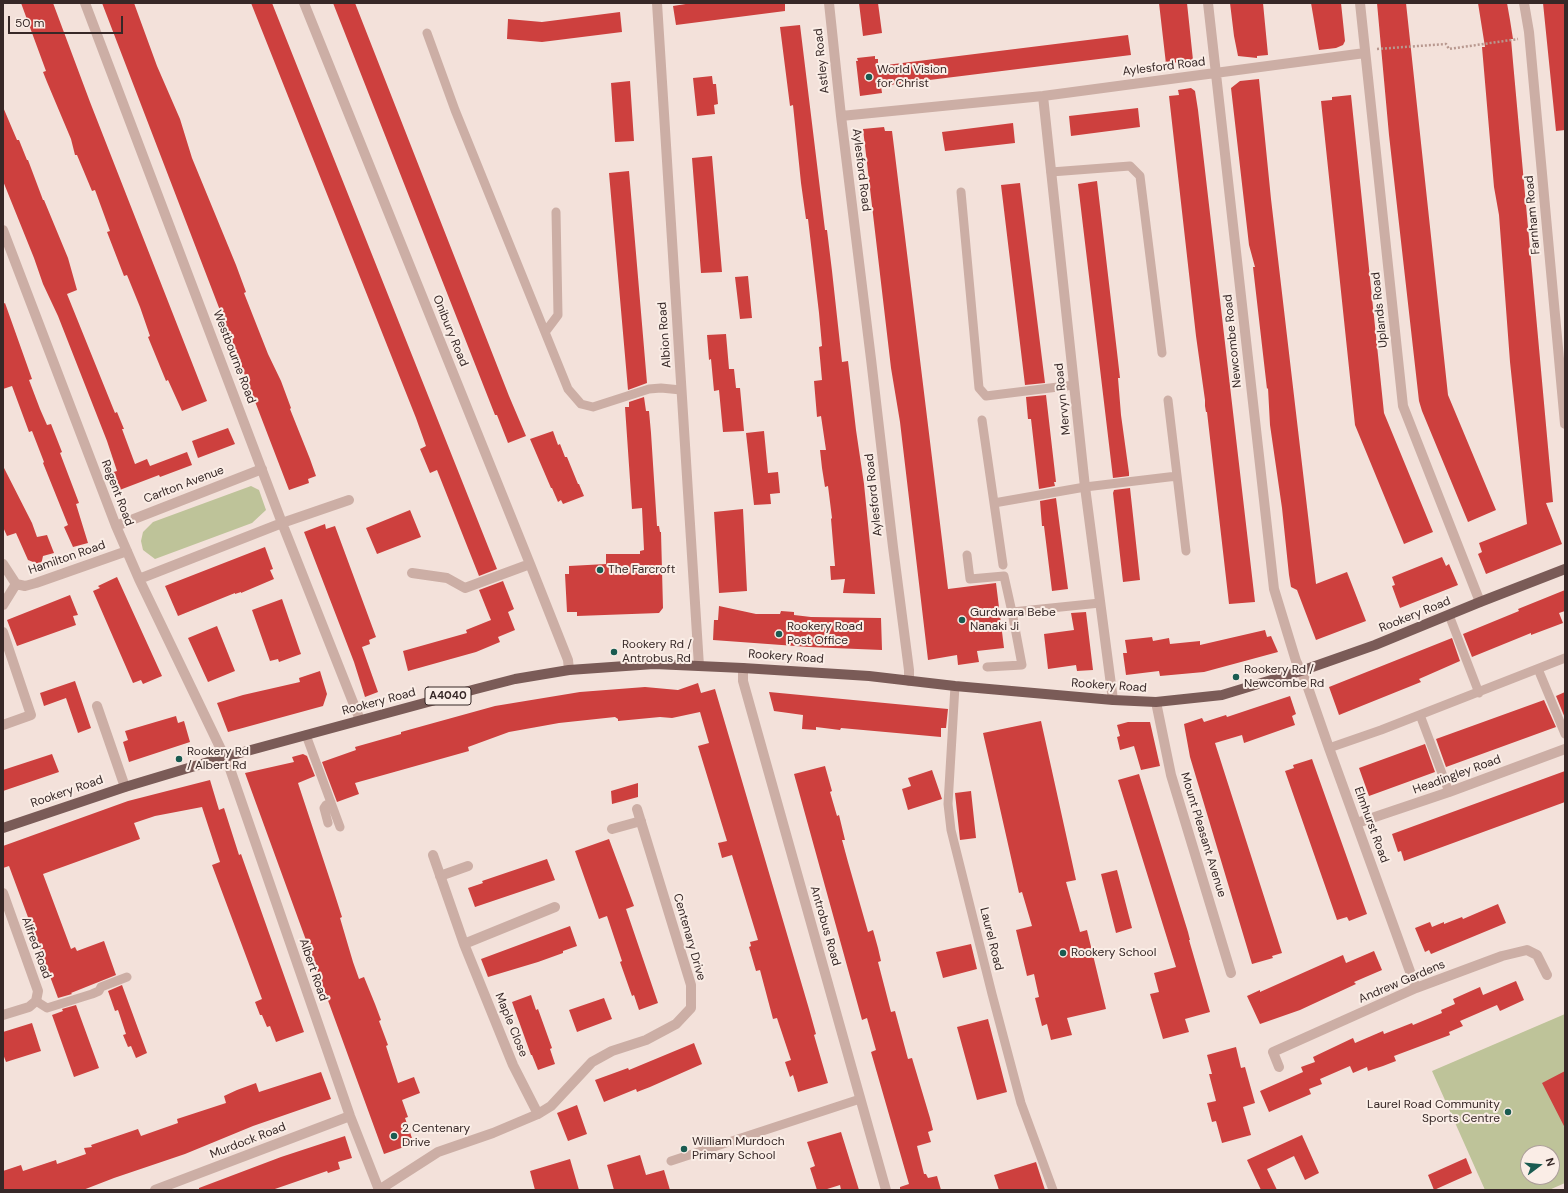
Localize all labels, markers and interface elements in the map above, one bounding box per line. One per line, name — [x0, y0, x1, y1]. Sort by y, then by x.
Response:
scale bar — [10, 8, 125, 34]
text: 50 m — [15, 15, 44, 31]
street label: Astley Road — [811, 28, 833, 94]
street label: Aylesford Road — [1122, 55, 1206, 79]
place label: World Vision for Christ — [877, 63, 947, 91]
marker: World Vision for Christ — [864, 72, 874, 82]
street label: Aylesford Road — [849, 128, 873, 212]
street label: Farnham Road — [1522, 175, 1544, 255]
street label: Uplands Road — [1369, 271, 1391, 349]
street label: Onibury Road — [429, 293, 471, 369]
street label: Newcombe Road — [1221, 294, 1245, 388]
street label: Albion Road — [656, 301, 674, 369]
street label: Westbourne Road — [210, 308, 258, 406]
street label: Mervyn Road — [1052, 362, 1074, 436]
street label: Aylesford Road — [862, 453, 886, 537]
street label: Regent Road — [98, 458, 136, 528]
street label: Carlton Avenue — [142, 463, 226, 507]
street label: Hamilton Road — [27, 538, 107, 578]
place label: The Farcroft — [608, 563, 675, 577]
marker: The Farcroft — [595, 565, 605, 575]
street label: Rookery Road — [1377, 594, 1453, 636]
place label: Gurdwara Bebe Nanaki Ji — [970, 606, 1056, 634]
marker: Gurdwara Bebe Nanaki Ji — [957, 615, 967, 625]
place label: Rookery Road Post Office — [787, 620, 863, 648]
marker: Rookery Road Post Office — [774, 629, 784, 639]
place label: Rookery Rd / Antrobus Rd — [622, 638, 692, 666]
marker: Rookery Rd / Antrobus Rd — [609, 647, 619, 657]
street label: Rookery Road — [748, 647, 824, 667]
place label: Rookery Rd / Newcombe Rd — [1244, 663, 1324, 691]
marker: Rookery Rd / Newcombe Rd — [1231, 672, 1241, 682]
street label: Rookery Road — [1071, 676, 1147, 696]
street label: Rookery Road — [341, 685, 417, 719]
road number: A4040 — [425, 687, 471, 705]
place label: Rookery Rd / Albert Rd — [187, 745, 249, 773]
street label: Headingley Road — [1411, 752, 1503, 798]
marker: Rookery Rd / Albert Rd — [174, 754, 184, 764]
street label: Mount Pleasant Avenue — [1177, 771, 1229, 899]
street label: Rookery Road — [29, 773, 105, 811]
street label: Elmhurst Road — [1351, 785, 1391, 865]
street label: Antrobus Road — [807, 884, 843, 968]
street label: Centenary Drive — [670, 892, 708, 982]
street label: Laurel Road — [976, 906, 1006, 972]
street label: Alfred Road — [18, 915, 54, 981]
street label: Albert Road — [296, 937, 330, 1003]
place label: Rookery School — [1071, 946, 1156, 960]
marker: Rookery School — [1058, 948, 1068, 958]
street label: Andrew Gardens — [1357, 957, 1447, 1007]
street label: Maple Close — [492, 991, 530, 1059]
place label: Laurel Road Community Sports Centre — [1367, 1098, 1500, 1126]
marker: Laurel Road Community Sports Centre — [1503, 1107, 1513, 1117]
street label: Murdock Road — [208, 1120, 288, 1162]
place label: 2 Centenary Drive — [402, 1122, 470, 1150]
marker: 2 Centenary Drive — [389, 1131, 399, 1141]
place label: William Murdoch Primary School — [692, 1135, 785, 1163]
marker: William Murdoch Primary School — [679, 1144, 689, 1154]
north arrow — [1520, 1145, 1560, 1185]
text: N — [1543, 1156, 1558, 1168]

